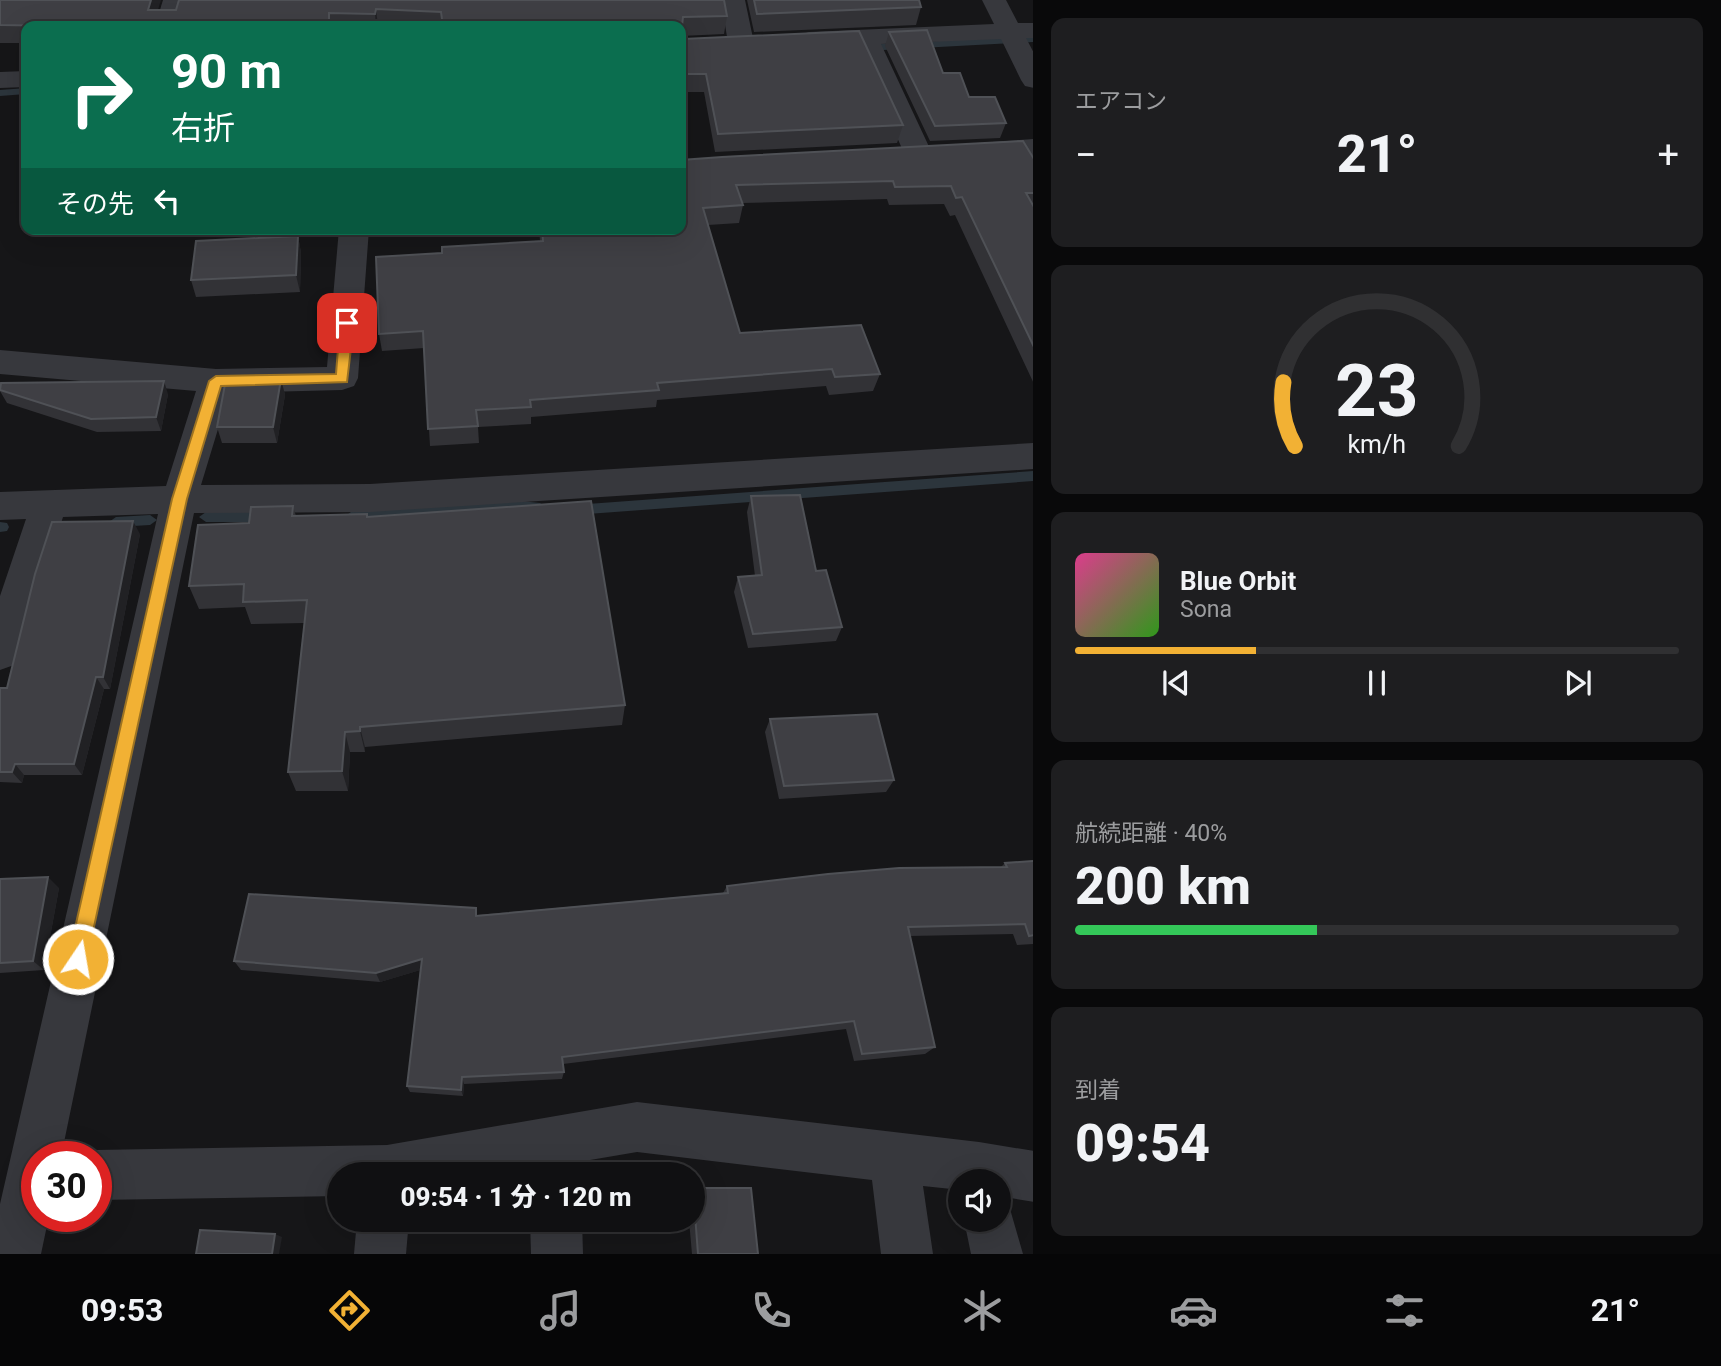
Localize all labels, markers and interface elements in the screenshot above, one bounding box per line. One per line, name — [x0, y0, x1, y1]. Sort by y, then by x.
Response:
text: 90 m — [171, 43, 282, 100]
icon: right — [56, 49, 147, 140]
text: エアコン — [1075, 88, 1167, 115]
text: 右折 — [171, 109, 235, 147]
text: 21° — [1337, 124, 1417, 185]
text: − — [1075, 133, 1097, 177]
text: + — [1657, 133, 1679, 177]
icon: left — [148, 182, 186, 220]
text: その先 — [56, 189, 134, 219]
pin — [317, 293, 377, 353]
icon: arrive — [328, 304, 366, 342]
text: 23 — [1335, 348, 1419, 434]
text: km/h — [1348, 430, 1406, 459]
text: Blue Orbit — [1180, 566, 1296, 596]
text: Sona — [1180, 596, 1232, 623]
icon: previous — [1157, 664, 1195, 702]
icon: pause — [1358, 664, 1396, 702]
icon: next — [1559, 664, 1597, 702]
text: 航続距離 · 40% — [1075, 820, 1227, 847]
text: 200 km — [1075, 856, 1251, 917]
position arrow — [41, 922, 115, 996]
text: 到着 — [1075, 1077, 1121, 1104]
text: 09:54 — [1075, 1113, 1210, 1174]
speed limit sign: 30 — [21, 1141, 112, 1232]
map controls — [948, 1169, 1011, 1232]
button: sound — [948, 1169, 1011, 1232]
text: 09:54 · 1 分 · 120 m — [400, 1182, 632, 1212]
icon: directions — [325, 1286, 374, 1335]
icon: music — [536, 1286, 585, 1335]
icon: phone — [747, 1286, 796, 1335]
icon: climate — [958, 1286, 1007, 1335]
icon: car — [1169, 1286, 1218, 1335]
icon: filters — [1380, 1286, 1429, 1335]
text: 09:53 — [81, 1291, 163, 1329]
text: 21° — [1591, 1291, 1640, 1329]

